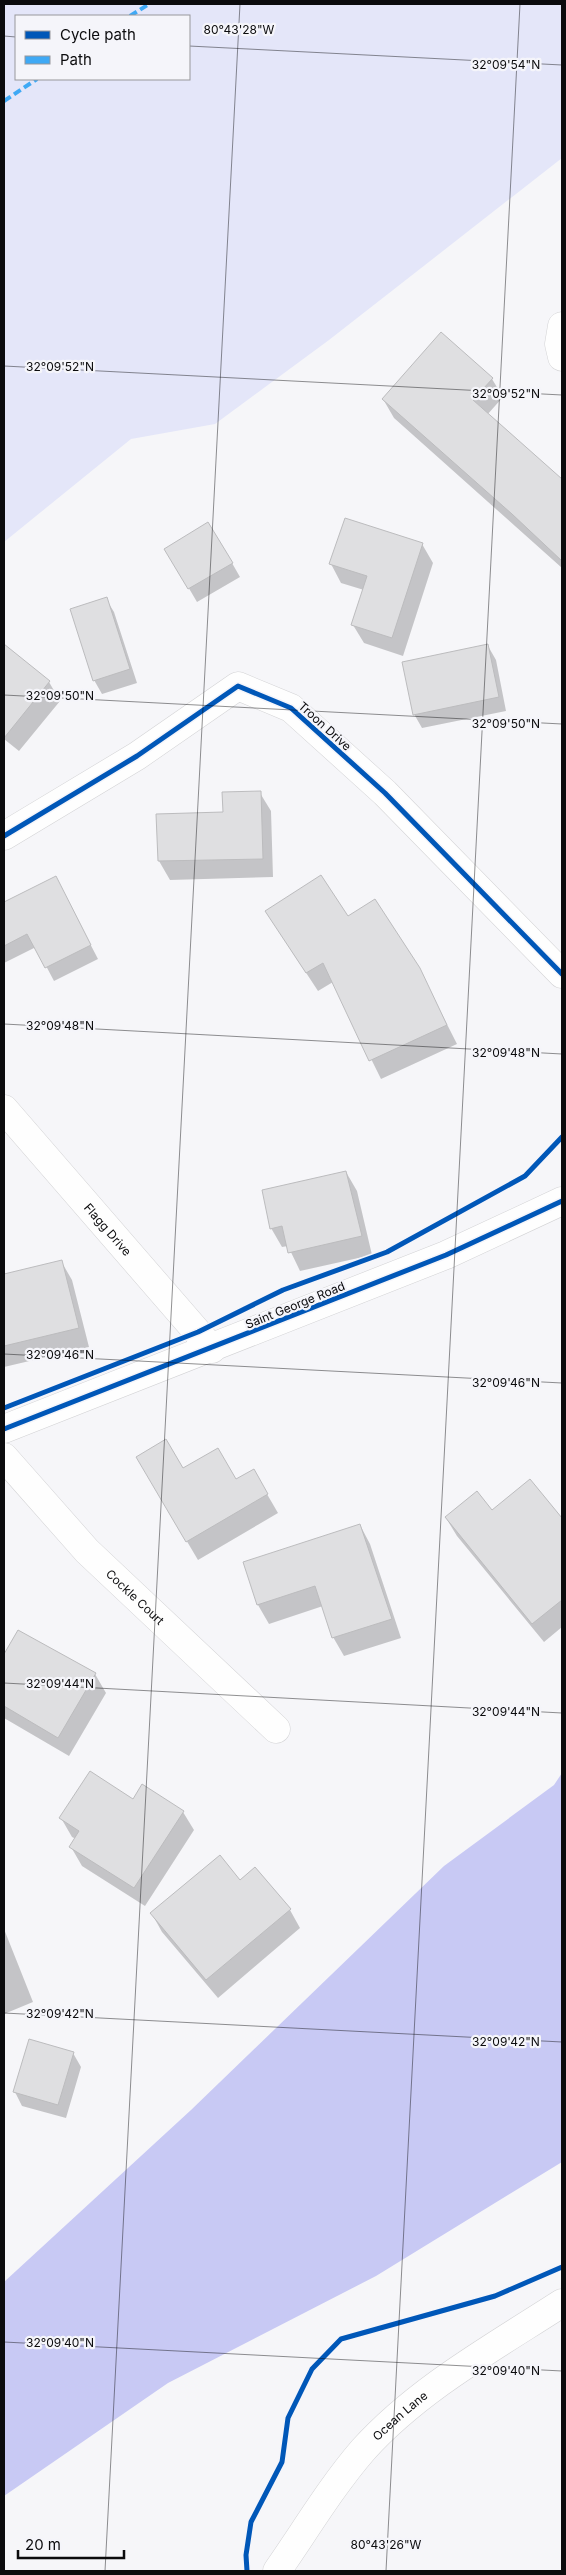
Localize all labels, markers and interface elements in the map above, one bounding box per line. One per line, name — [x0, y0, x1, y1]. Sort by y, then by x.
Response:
legend — [15, 15, 190, 80]
text: 80°43'28"W — [204, 22, 275, 37]
text: Cycle path — [60, 25, 136, 44]
text: Path — [60, 50, 92, 69]
text: 32°09'54"N — [472, 57, 540, 72]
text: 32°09'52"N — [26, 359, 94, 374]
text: 32°09'52"N — [472, 386, 540, 401]
text: 32°09'50"N — [26, 688, 94, 703]
street label: Troon Drive — [295, 698, 355, 754]
text: 32°09'50"N — [472, 716, 540, 731]
text: 32°09'48"N — [26, 1018, 94, 1033]
text: 32°09'48"N — [472, 1045, 540, 1060]
street label: Flagg Drive — [81, 1200, 135, 1258]
street label: Saint George Road — [243, 1278, 347, 1332]
text: 32°09'46"N — [26, 1347, 94, 1362]
text: 32°09'46"N — [472, 1375, 540, 1390]
street label: Cockle Court — [103, 1566, 168, 1628]
text: 32°09'44"N — [26, 1676, 94, 1691]
text: 32°09'44"N — [472, 1704, 540, 1719]
text: 32°09'42"N — [26, 2006, 94, 2021]
text: 32°09'42"N — [472, 2034, 540, 2049]
text: 32°09'40"N — [26, 2335, 94, 2350]
text: 32°09'40"N — [472, 2363, 540, 2378]
street label: Ocean Lane — [369, 2387, 430, 2443]
scale bar — [18, 2528, 124, 2560]
text: 20 m — [25, 2535, 61, 2554]
text: 80°43'26"W — [351, 2537, 422, 2552]

